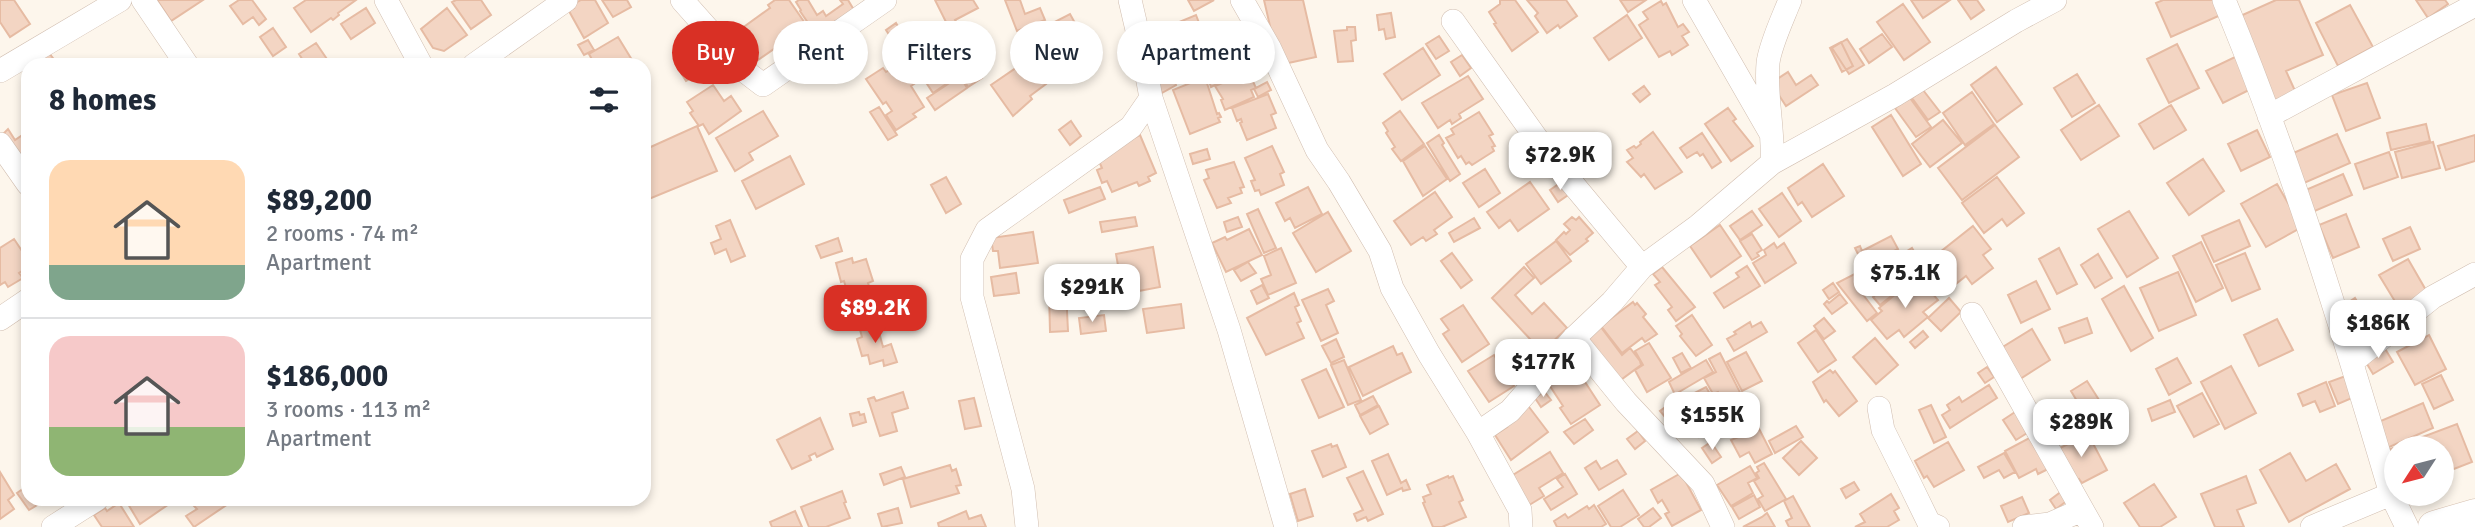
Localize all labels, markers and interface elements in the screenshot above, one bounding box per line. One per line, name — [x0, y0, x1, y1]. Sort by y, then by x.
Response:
chip: Buy — [672, 21, 759, 84]
chip: Rent — [773, 21, 868, 84]
chip: Filters — [882, 21, 996, 84]
chip: New — [1010, 21, 1103, 84]
chip: Apartment — [1117, 21, 1275, 84]
icon: filters — [585, 81, 623, 119]
text: 8 homes — [49, 82, 156, 119]
pin: $72.9K — [1503, 132, 1617, 192]
text: $72.9K — [1525, 140, 1595, 169]
text: $89,200 — [266, 182, 372, 219]
icon: home — [105, 188, 189, 272]
text: 2 rooms · 74 m² — [266, 219, 419, 248]
text: Apartment — [266, 248, 371, 277]
pin: $75.1K — [1848, 250, 1962, 310]
text: $75.1K — [1870, 258, 1940, 287]
pin: $291K — [1043, 264, 1141, 324]
text: $291K — [1060, 272, 1124, 301]
pin: $89.2K — [818, 286, 932, 345]
text: $89.2K — [840, 293, 910, 322]
pin: $186K — [2329, 300, 2427, 360]
text: $186K — [2346, 308, 2410, 337]
pin: $177K — [1494, 340, 1592, 399]
text: $177K — [1511, 347, 1575, 376]
text: $186,000 — [266, 358, 388, 395]
icon: home — [105, 364, 189, 448]
pin: $155K — [1663, 392, 1761, 452]
text: 3 rooms · 113 m² — [266, 395, 431, 424]
text: $155K — [1680, 400, 1744, 429]
pin: $289K — [2032, 400, 2130, 459]
text: $289K — [2049, 407, 2113, 436]
text: Apartment — [266, 424, 371, 453]
north arrow — [2384, 436, 2454, 506]
map controls — [2384, 436, 2454, 506]

